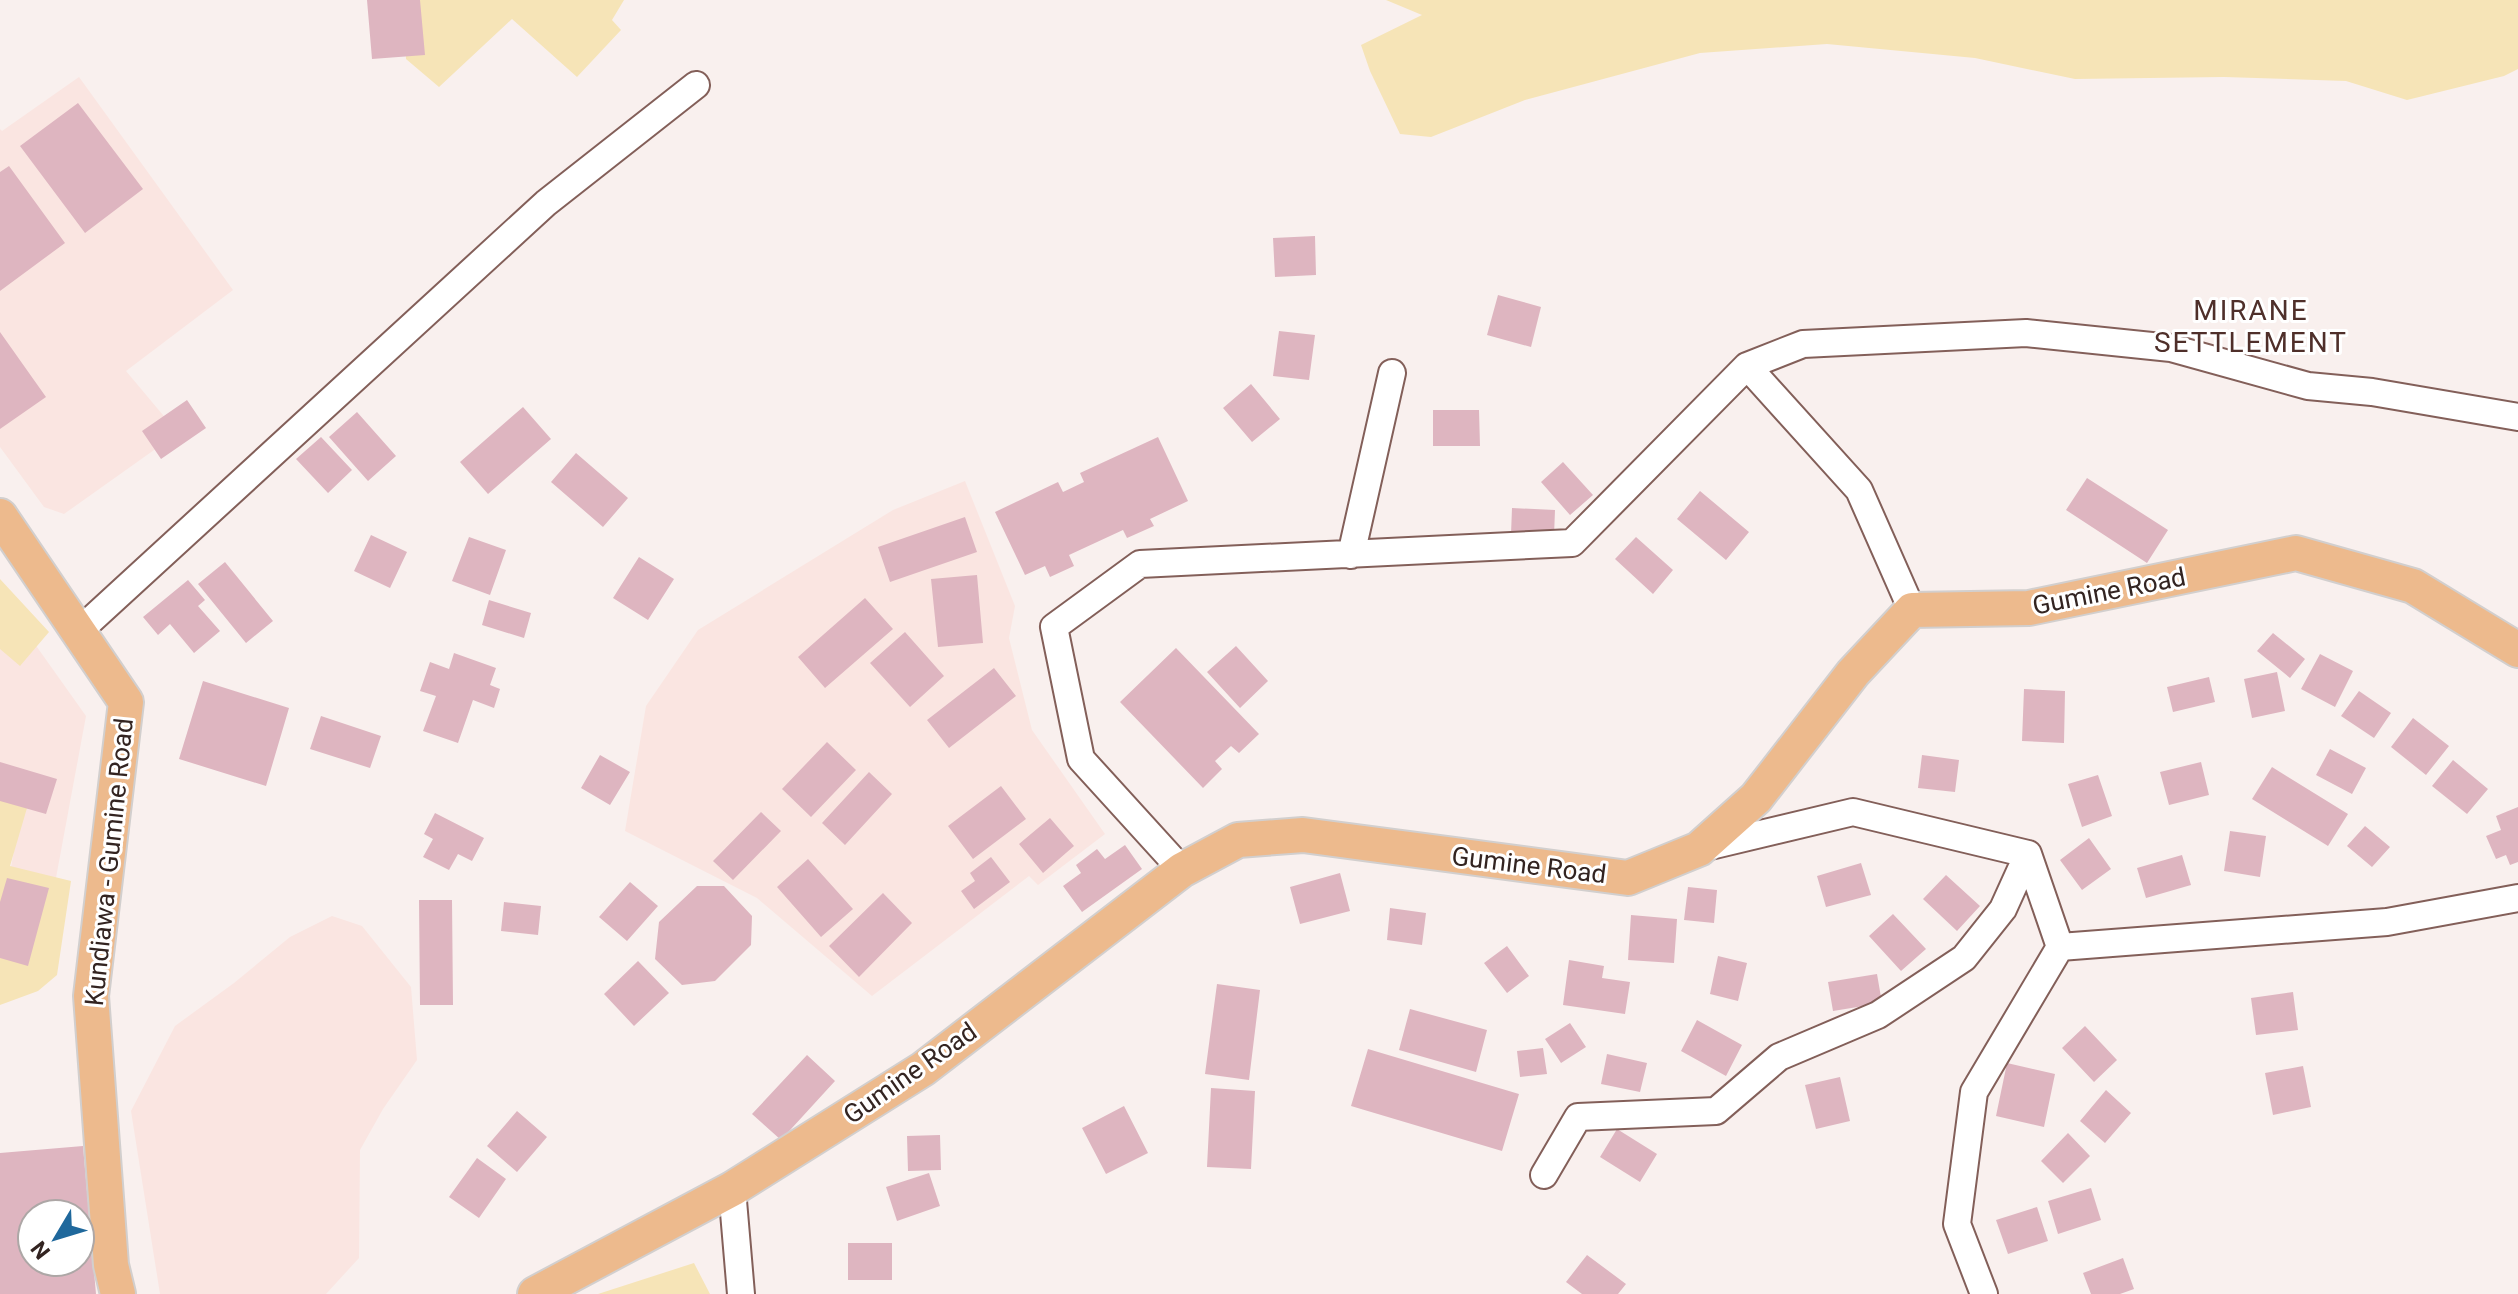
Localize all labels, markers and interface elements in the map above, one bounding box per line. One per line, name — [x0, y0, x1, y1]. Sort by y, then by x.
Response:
district label: MIRANE SETTLEMENT — [2154, 294, 2348, 359]
street label: Gumine Road — [2030, 561, 2188, 621]
street label: Kundiawa - Gumine Road — [79, 717, 139, 1007]
street label: Gumine Road — [1450, 841, 1608, 889]
street label: Gumine Road — [838, 1016, 982, 1130]
north arrow — [16, 1198, 96, 1278]
text: N — [26, 1236, 55, 1264]

